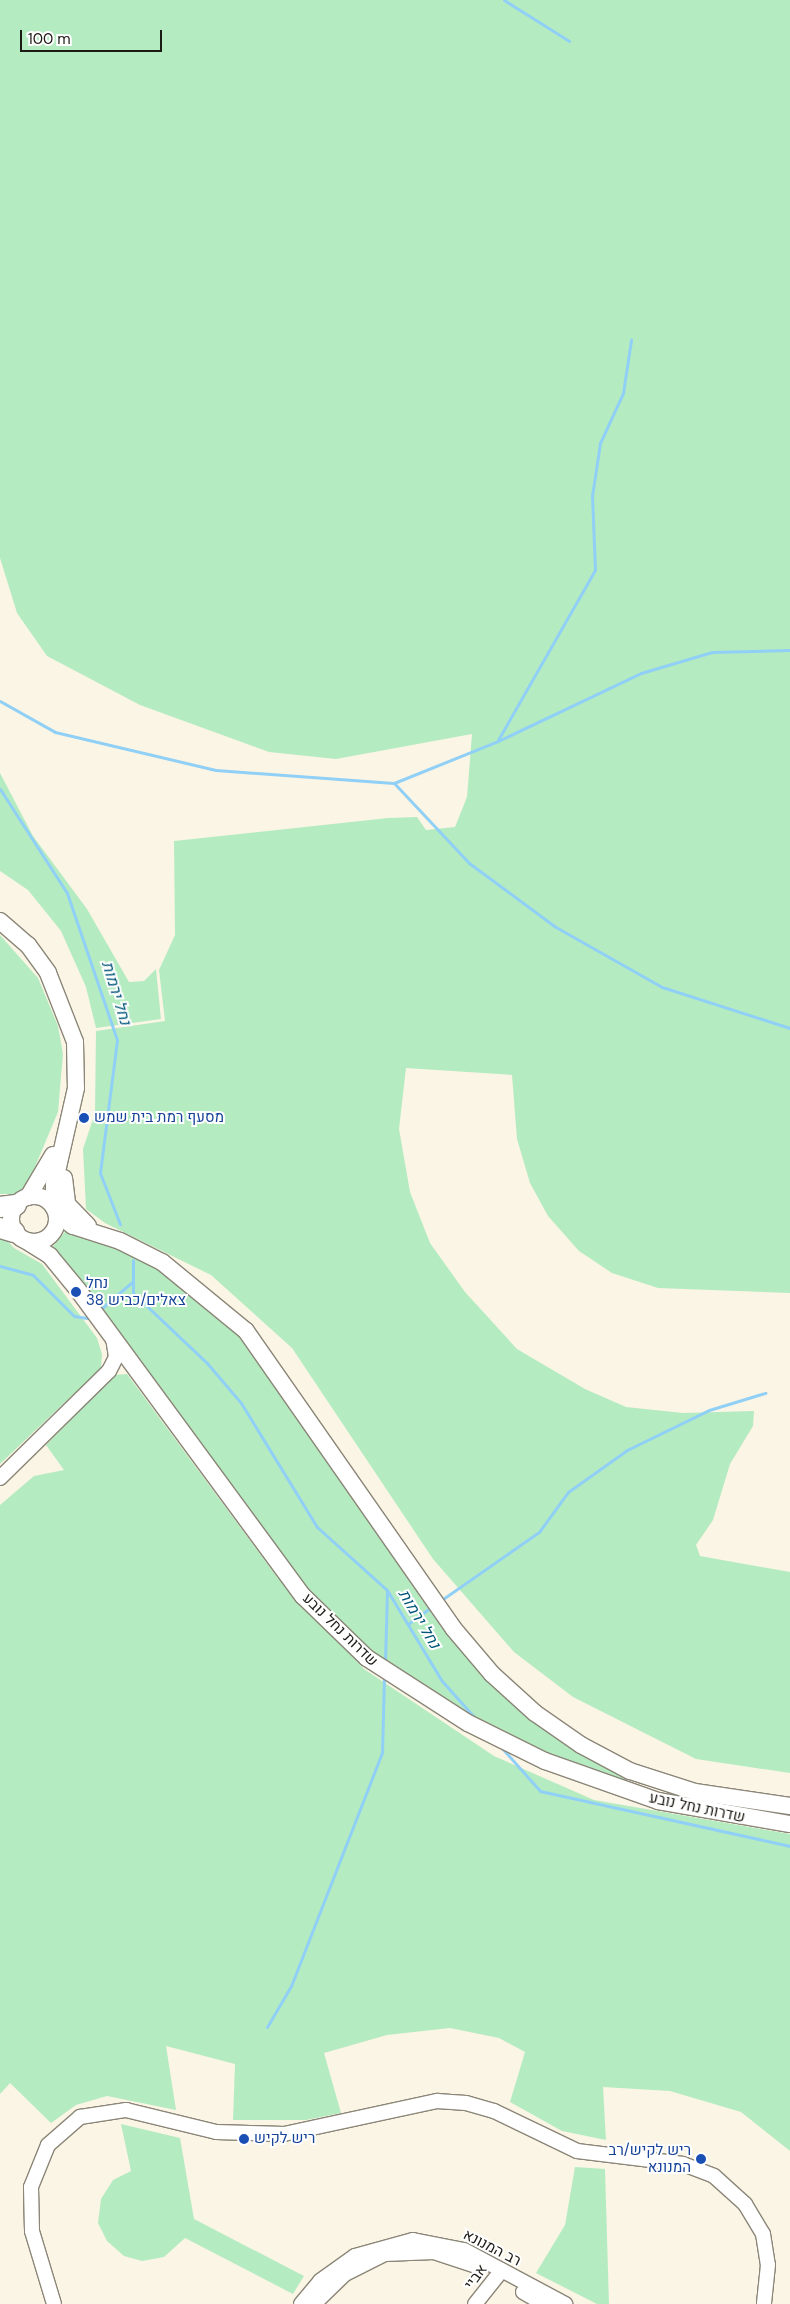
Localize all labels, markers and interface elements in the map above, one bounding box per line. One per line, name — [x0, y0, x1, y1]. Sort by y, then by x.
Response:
scale bar — [22, 20, 165, 52]
text: 100 m — [28, 29, 71, 49]
water label: נחל ירמות — [97, 959, 135, 1027]
place label: מסעף רמת בית שמש — [94, 1109, 224, 1127]
marker: מסעף רמת בית שמש — [78, 1112, 90, 1124]
place label: נחל צאלים/כביש 38 — [86, 1274, 186, 1309]
marker: נחל צאלים/כביש 38 — [70, 1286, 82, 1298]
water label: נחל ירמות — [394, 1586, 444, 1652]
street label: שדרות נחל נובע — [299, 1590, 381, 1670]
street label: שדרות נחל נובע — [647, 1789, 747, 1827]
place label: ריש לקיש — [254, 2130, 315, 2148]
marker: ריש לקיש — [238, 2133, 250, 2145]
place label: ריש לקיש/רב המנונא — [609, 2141, 691, 2176]
marker: ריש לקיש/רב המנונא — [695, 2153, 707, 2165]
street label: רב המנונא — [460, 2226, 524, 2270]
street label: אביי — [461, 2261, 491, 2293]

